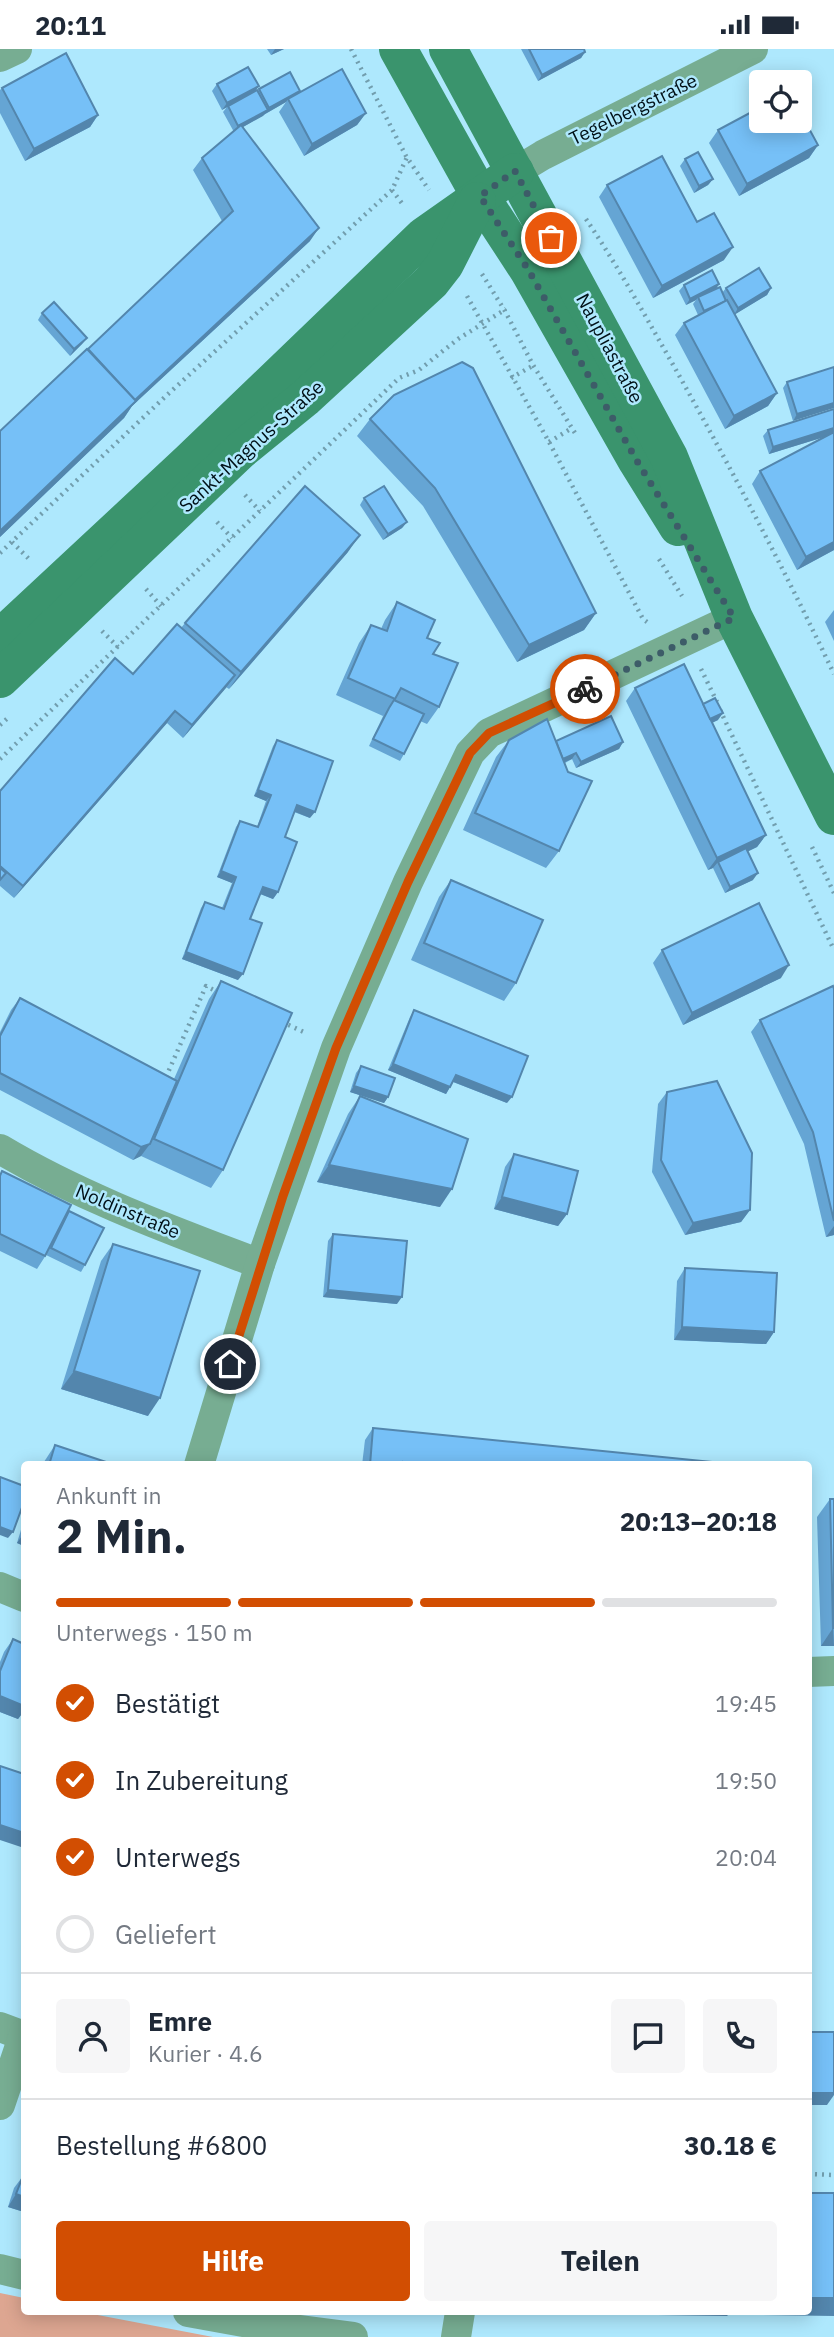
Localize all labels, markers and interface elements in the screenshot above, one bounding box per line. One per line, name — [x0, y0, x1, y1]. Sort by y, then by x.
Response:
text: 20:11 — [35, 8, 106, 42]
street label: Tegelbergstraße — [565, 68, 701, 150]
map controls — [749, 70, 812, 133]
button: locate — [749, 70, 812, 133]
pin — [521, 208, 581, 268]
icon: bag — [532, 219, 570, 257]
street label: Naupliastraße — [571, 289, 649, 407]
street label: Sankt-Magnus-Straße — [174, 375, 328, 517]
courier — [550, 654, 620, 724]
icon: bike — [566, 670, 604, 708]
street label: Noldinstraße — [72, 1178, 184, 1244]
pin — [200, 1334, 260, 1394]
icon: home — [211, 1345, 249, 1383]
text: Ankunft in — [56, 1480, 162, 1510]
text: 20:13–20:18 — [620, 1504, 777, 1538]
text: 2 Min. — [56, 1506, 187, 1566]
text: Unterwegs · 150 m — [56, 1617, 253, 1647]
icon: check — [56, 1684, 94, 1722]
text: Bestätigt — [115, 1686, 220, 1720]
text: 19:45 — [715, 1688, 777, 1718]
icon: check — [56, 1761, 94, 1799]
text: In Zubereitung — [115, 1763, 288, 1797]
text: 19:50 — [715, 1765, 777, 1795]
icon: check — [56, 1838, 94, 1876]
text: Unterwegs — [115, 1840, 241, 1874]
text: 20:04 — [715, 1842, 777, 1872]
text: Geliefert — [115, 1917, 217, 1951]
button: person — [56, 1999, 130, 2073]
button: chat — [611, 1999, 685, 2073]
button: phone — [703, 1999, 777, 2073]
text: Emre — [148, 2004, 212, 2038]
text: Kurier · 4.6 — [148, 2038, 263, 2068]
text: Bestellung #6800 — [56, 2128, 267, 2162]
text: 30.18 € — [684, 2128, 777, 2162]
button: Hilfe — [56, 2221, 410, 2301]
button: Teilen — [424, 2221, 777, 2301]

